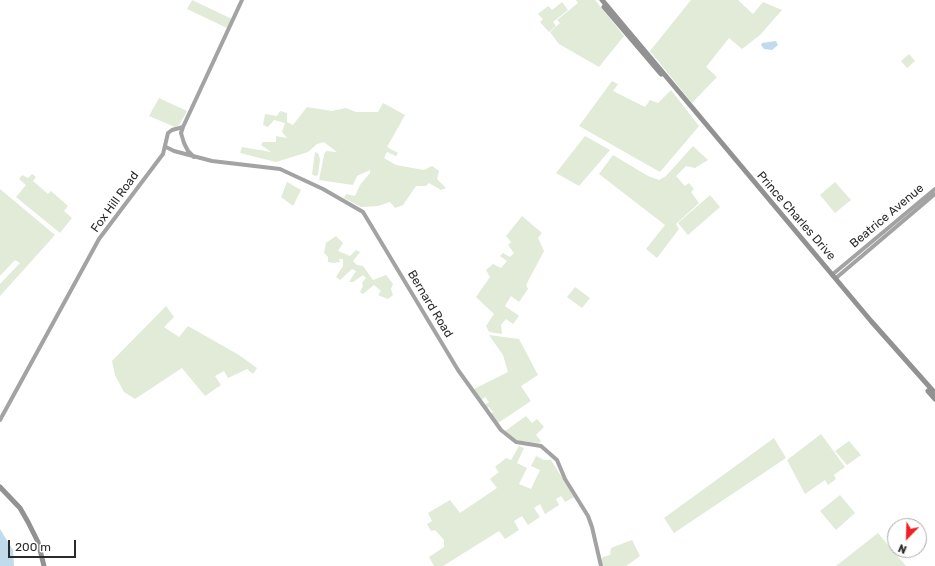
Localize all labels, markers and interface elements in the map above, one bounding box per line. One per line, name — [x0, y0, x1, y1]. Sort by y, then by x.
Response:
street label: Fox Hill Road — [88, 169, 142, 235]
street label: Prince Charles Drive — [754, 169, 838, 263]
street label: Beatrice Avenue — [847, 181, 927, 251]
street label: Bernard Road — [404, 268, 456, 340]
north arrow — [887, 518, 927, 558]
scale bar — [10, 532, 78, 558]
text: 200 m — [15, 540, 51, 554]
text: N — [896, 541, 909, 556]

